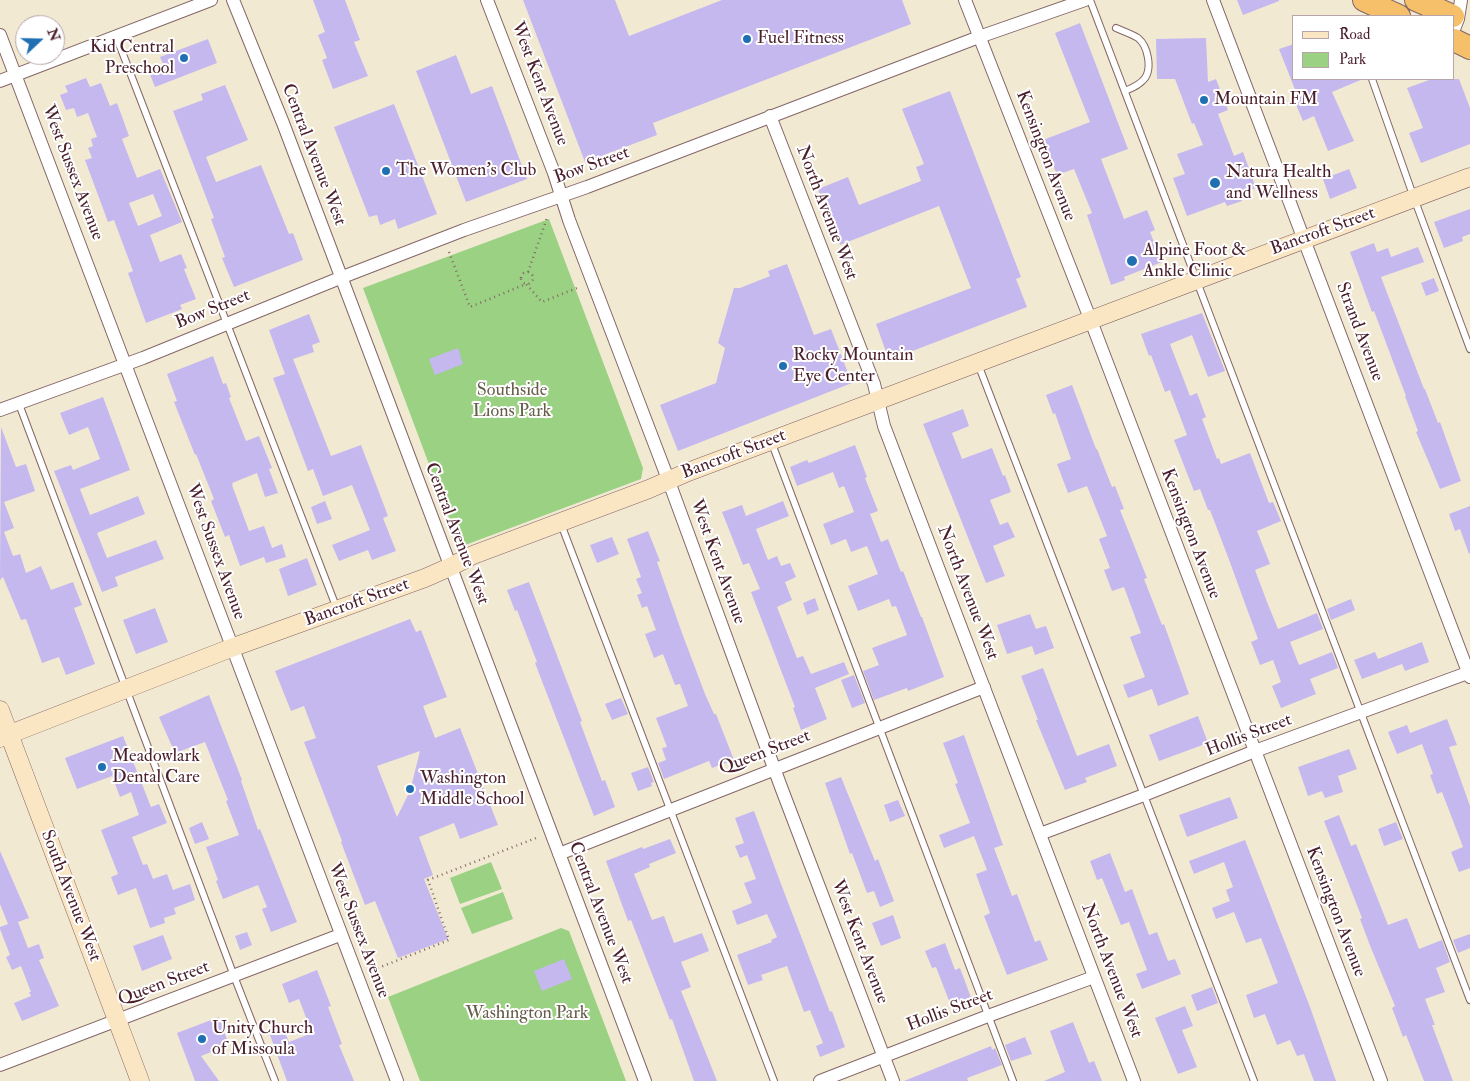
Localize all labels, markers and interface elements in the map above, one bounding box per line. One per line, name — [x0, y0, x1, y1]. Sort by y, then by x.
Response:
north arrow — [15, 15, 65, 65]
legend — [1292, 15, 1455, 80]
street label: West Kent Avenue — [505, 19, 573, 149]
text: Road — [1339, 25, 1370, 44]
text: N — [43, 26, 64, 44]
place label: Fuel Fitness — [757, 28, 844, 50]
marker: Fuel Fitness — [741, 33, 753, 45]
place label: Kid Central Preschool — [90, 37, 174, 80]
text: Park — [1339, 50, 1366, 69]
marker: Kid Central Preschool — [178, 52, 190, 64]
street label: Central Avenue West — [276, 81, 350, 229]
street label: Kensington Avenue — [1010, 88, 1080, 224]
place label: Mountain FM — [1214, 89, 1318, 111]
marker: Mountain FM — [1198, 94, 1210, 106]
street label: West Sussex Avenue — [36, 102, 108, 244]
street label: Bow Street — [551, 142, 633, 190]
street label: North Avenue West — [790, 143, 862, 283]
place label: The Women's Club — [396, 160, 536, 182]
place label: Natura Health and Wellness — [1226, 162, 1331, 204]
marker: The Women's Club — [380, 165, 392, 177]
marker: Natura Health and Wellness — [1208, 176, 1222, 190]
street label: Bancroft Street — [1268, 203, 1378, 261]
place label: Alpine Foot & Ankle Clinic — [1143, 240, 1246, 282]
marker: Alpine Foot & Ankle Clinic — [1125, 254, 1139, 268]
street label: Strand Avenue — [1330, 280, 1388, 384]
street label: Bow Street — [173, 285, 253, 335]
place label: Rocky Mountain Eye Center — [793, 345, 913, 388]
marker: Rocky Mountain Eye Center — [777, 360, 789, 372]
park label: Southside Lions Park — [473, 380, 551, 422]
street label: Bancroft Street — [679, 425, 789, 485]
street label: Central Avenue West — [419, 460, 493, 608]
street label: Kensington Avenue — [1155, 466, 1225, 602]
street label: West Sussex Avenue — [180, 481, 250, 623]
street label: West Kent Avenue — [684, 497, 750, 627]
street label: North Avenue West — [931, 523, 1003, 663]
street label: Bancroft Street — [302, 574, 412, 632]
street label: Hollis Street — [1203, 710, 1295, 762]
street label: Queen Street — [716, 726, 814, 780]
place label: Meadowlark Dental Care — [112, 746, 200, 789]
marker: Meadowlark Dental Care — [96, 761, 108, 773]
place label: Washington Middle School — [420, 768, 524, 811]
marker: Washington Middle School — [404, 783, 416, 795]
street label: South Avenue West — [35, 827, 105, 965]
street label: Central Avenue West — [563, 839, 637, 987]
street label: Kensington Avenue — [1300, 844, 1370, 980]
street label: West Sussex Avenue — [322, 860, 394, 1002]
street label: West Kent Avenue — [825, 877, 893, 1007]
street label: North Avenue West — [1075, 901, 1147, 1041]
street label: Queen Street — [115, 957, 213, 1011]
street label: Hollis Street — [904, 985, 996, 1037]
park label: Washington Park — [466, 1003, 588, 1025]
place label: Unity Church of Missoula — [212, 1018, 313, 1060]
marker: Unity Church of Missoula — [196, 1033, 208, 1045]

